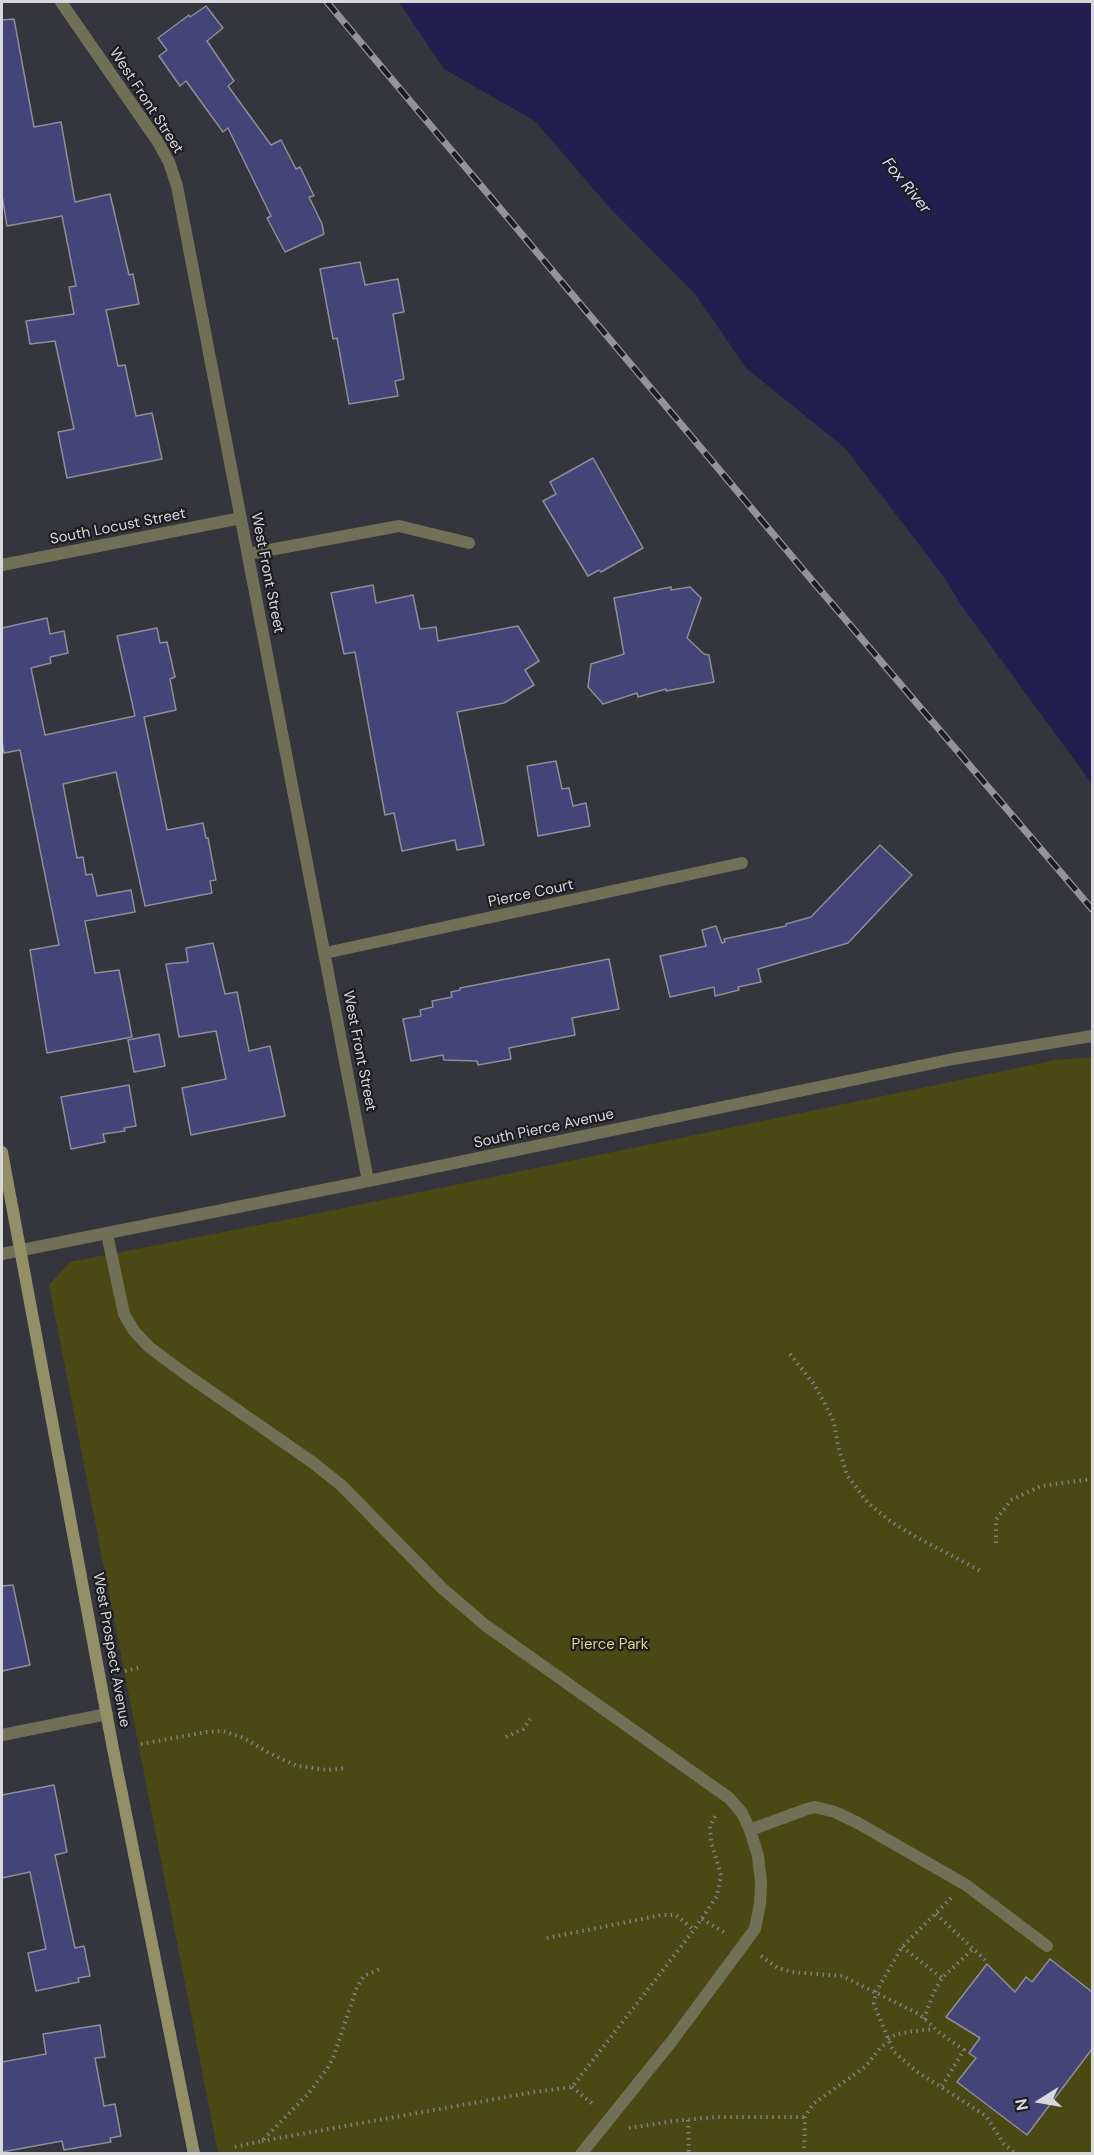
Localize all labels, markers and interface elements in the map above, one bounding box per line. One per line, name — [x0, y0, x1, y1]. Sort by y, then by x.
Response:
street label: West Front Street — [105, 45, 187, 157]
water label: Fox River — [878, 154, 934, 218]
street label: South Locust Street — [49, 505, 187, 549]
street label: West Front Street — [246, 511, 288, 635]
street label: Pierce Court — [487, 876, 575, 912]
street label: West Front Street — [338, 989, 380, 1113]
street label: South Pierce Avenue — [472, 1105, 616, 1153]
street label: West Prospect Avenue — [89, 1571, 133, 1729]
park label: Pierce Park — [572, 1636, 648, 1654]
north arrow — [1010, 2071, 1070, 2131]
text: N — [1010, 2097, 1033, 2112]

